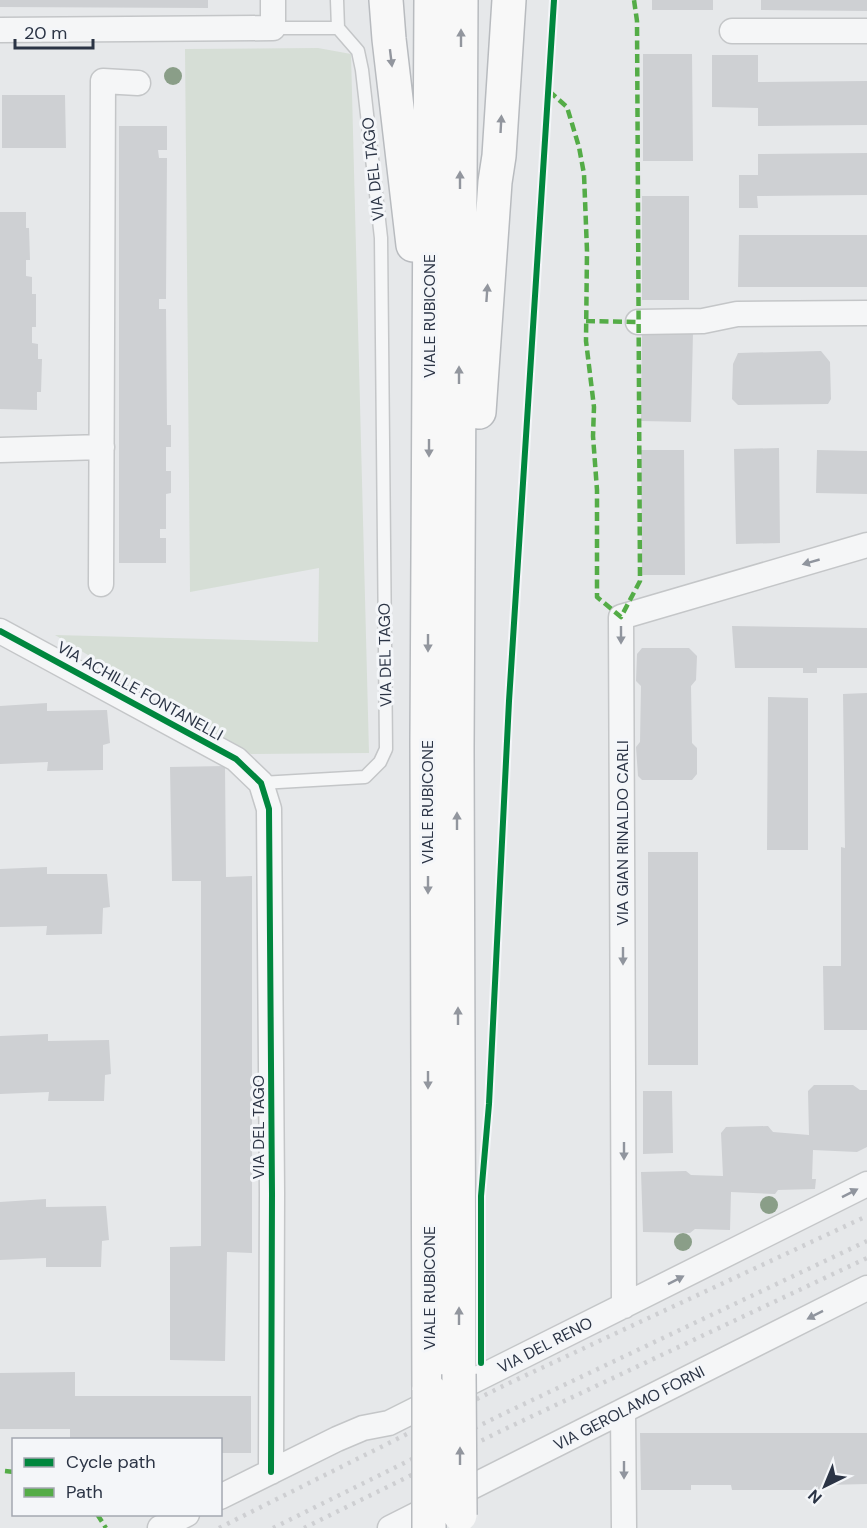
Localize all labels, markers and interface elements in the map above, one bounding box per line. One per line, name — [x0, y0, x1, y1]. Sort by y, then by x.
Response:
scale bar — [15, 12, 93, 50]
text: 20 m — [24, 21, 67, 45]
one-way arrow — [456, 29, 466, 48]
one-way arrow — [386, 49, 396, 68]
one-way arrow — [497, 115, 506, 134]
street label: VIA DEL TAGO — [357, 116, 389, 222]
one-way arrow — [455, 171, 465, 190]
street label: VIALE RUBICONE — [419, 254, 440, 378]
one-way arrow — [483, 283, 492, 302]
one-way arrow — [454, 366, 464, 385]
one-way arrow — [424, 438, 434, 457]
one-way arrow — [802, 558, 820, 567]
street label: VIA DEL TAGO — [374, 603, 396, 707]
one-way arrow — [616, 626, 626, 645]
one-way arrow — [423, 633, 433, 652]
street label: VIA ACHILLE FONTANELLI — [53, 637, 227, 745]
street label: VIALE RUBICONE — [417, 740, 438, 864]
street label: VIA GIAN RINALDO CARLI — [612, 740, 633, 926]
one-way arrow — [452, 811, 462, 830]
one-way arrow — [423, 875, 433, 894]
one-way arrow — [618, 947, 628, 966]
one-way arrow — [453, 1006, 463, 1025]
one-way arrow — [423, 1070, 433, 1089]
street label: VIA DEL TAGO — [248, 1075, 269, 1179]
one-way arrow — [619, 1142, 629, 1161]
one-way arrow — [842, 1188, 859, 1197]
street label: VIALE RUBICONE — [419, 1226, 440, 1350]
one-way arrow — [668, 1275, 685, 1285]
one-way arrow — [454, 1306, 464, 1325]
one-way arrow — [806, 1310, 823, 1319]
street label: VIA DEL RENO — [494, 1312, 596, 1378]
street label: VIA GEROLAMO FORNI — [550, 1361, 708, 1455]
legend — [12, 1438, 222, 1516]
one-way arrow — [455, 1447, 465, 1466]
text: Cycle path — [66, 1450, 156, 1474]
north arrow — [795, 1456, 855, 1516]
one-way arrow — [619, 1460, 629, 1479]
text: Path — [66, 1480, 103, 1504]
text: N — [804, 1485, 827, 1508]

